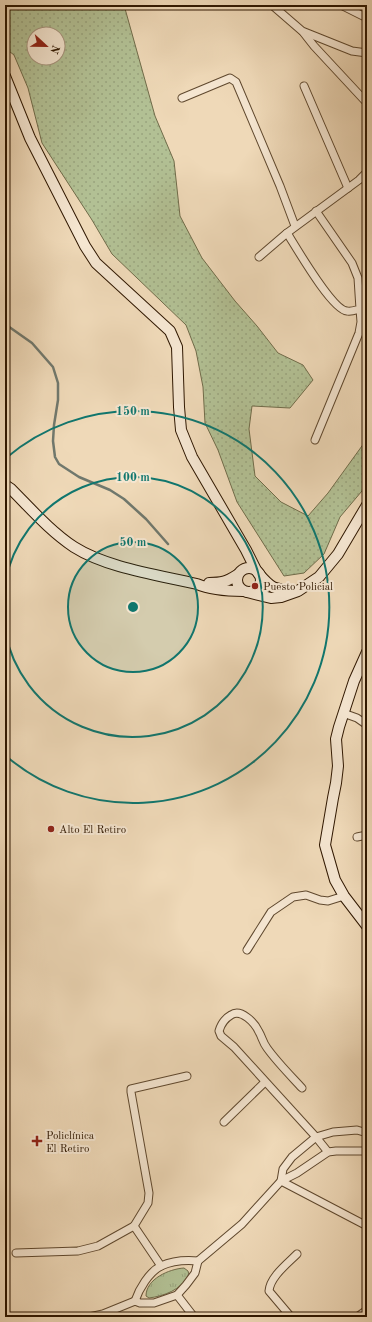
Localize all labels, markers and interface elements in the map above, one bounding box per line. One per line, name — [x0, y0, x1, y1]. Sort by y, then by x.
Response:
north arrow — [26, 26, 66, 66]
text: N — [47, 43, 61, 56]
text: 150 m — [116, 405, 150, 418]
text: 100 m — [116, 472, 150, 484]
text: 50 m — [120, 536, 147, 549]
marker: Puesto Policial — [250, 581, 260, 591]
place label: Puesto Policial — [263, 582, 333, 593]
centre of rings — [126, 600, 140, 614]
marker: Alto El Retiro — [46, 824, 56, 834]
place label: Alto El Retiro — [59, 825, 126, 836]
place label: Policlínica El Retiro — [46, 1131, 95, 1155]
marker: Policlínica El Retiro — [31, 1135, 43, 1147]

